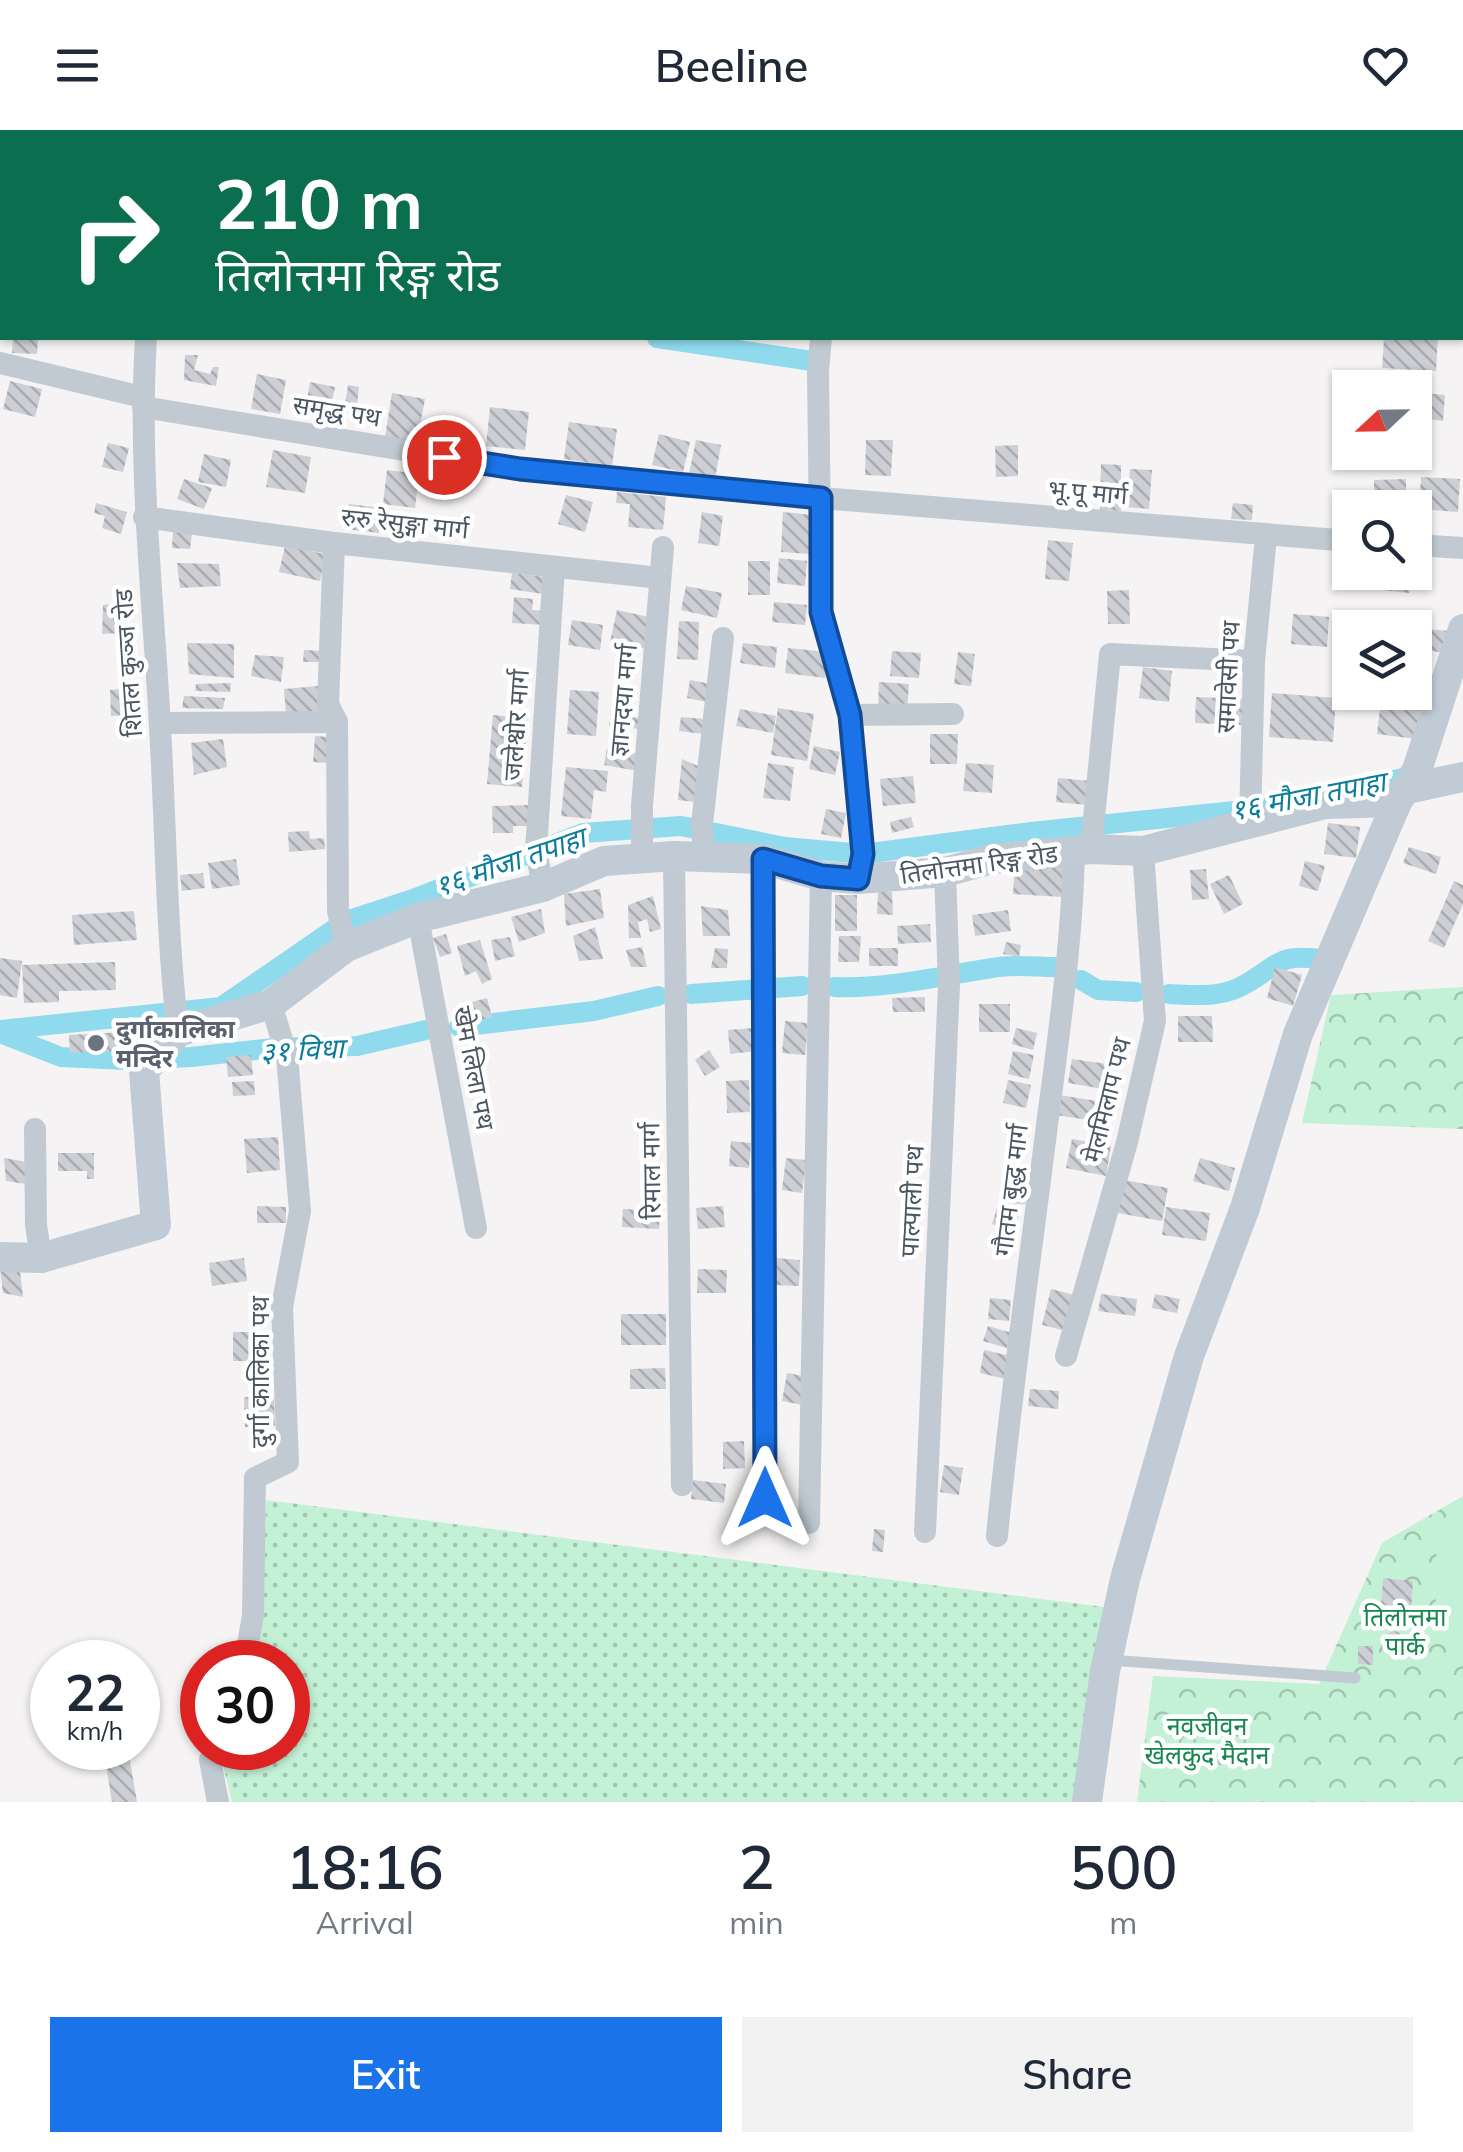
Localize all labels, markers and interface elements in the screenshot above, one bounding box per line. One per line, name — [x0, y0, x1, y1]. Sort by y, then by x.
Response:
text: Beeline — [655, 37, 808, 93]
icon: menu — [50, 38, 105, 93]
icon: heart — [1358, 38, 1413, 93]
text: 210 m — [215, 159, 423, 247]
icon: right — [50, 170, 180, 300]
text: तिलोत्तमा रिङ्ग रोड — [215, 246, 500, 302]
north arrow — [1332, 370, 1432, 470]
map controls — [1332, 370, 1432, 710]
street label: समृद्ध पथ — [291, 388, 384, 434]
pin — [402, 415, 487, 500]
icon: arrive — [417, 430, 472, 485]
street label: भू.पू मार्ग — [1047, 473, 1130, 511]
button: search — [1332, 490, 1432, 590]
street label: रुरु रेसुङ्गा मार्ग — [340, 500, 471, 546]
street label: शितल कुञ्ज रोड — [107, 587, 149, 738]
button: layers — [1332, 610, 1432, 710]
street label: समावेसी पथ — [1209, 619, 1246, 734]
street label: ज्ञानदया मार्ग — [602, 642, 643, 757]
street label: जलेश्वोर मार्ग — [496, 667, 535, 782]
water label: १६ मौजा तपाहा — [1228, 762, 1393, 828]
water label: १६ मौजा तपाहा — [430, 818, 594, 904]
street label: तिलोत्तमा रिङ्ग रोड — [898, 837, 1060, 890]
street label: खेम लिला पथ — [447, 1003, 502, 1133]
place label: दुर्गाकालिका मन्दिर — [116, 1013, 235, 1073]
water label: ३१ विधा — [259, 1030, 349, 1069]
marker: दुर्गाकालिका मन्दिर — [85, 1032, 107, 1054]
street label: मेलमिलाप पथ — [1076, 1033, 1137, 1166]
street label: रिमाल मार्ग — [634, 1121, 667, 1220]
street label: गौतम बुद्ध मार्ग — [987, 1121, 1035, 1258]
street label: पाल्पाली पथ — [893, 1143, 930, 1258]
street label: दुर्गा कालिका पथ — [244, 1295, 277, 1448]
position arrow — [713, 1446, 817, 1550]
park label: तिलोत्तमा पार्क — [1364, 1601, 1447, 1661]
speed limit sign: 30 — [180, 1640, 310, 1770]
text: 22 — [65, 1661, 125, 1724]
park label: नवजीवन खेलकुद मैदान — [1145, 1710, 1271, 1771]
text: km/h — [67, 1715, 123, 1746]
text: 18:16 — [286, 1829, 444, 1904]
text: 2 — [739, 1829, 775, 1904]
text: 500 — [1069, 1829, 1177, 1904]
text: Arrival — [316, 1902, 414, 1942]
text: min — [729, 1902, 784, 1942]
text: m — [1109, 1902, 1137, 1942]
button: Exit — [50, 2017, 722, 2132]
button: Share — [742, 2017, 1413, 2132]

